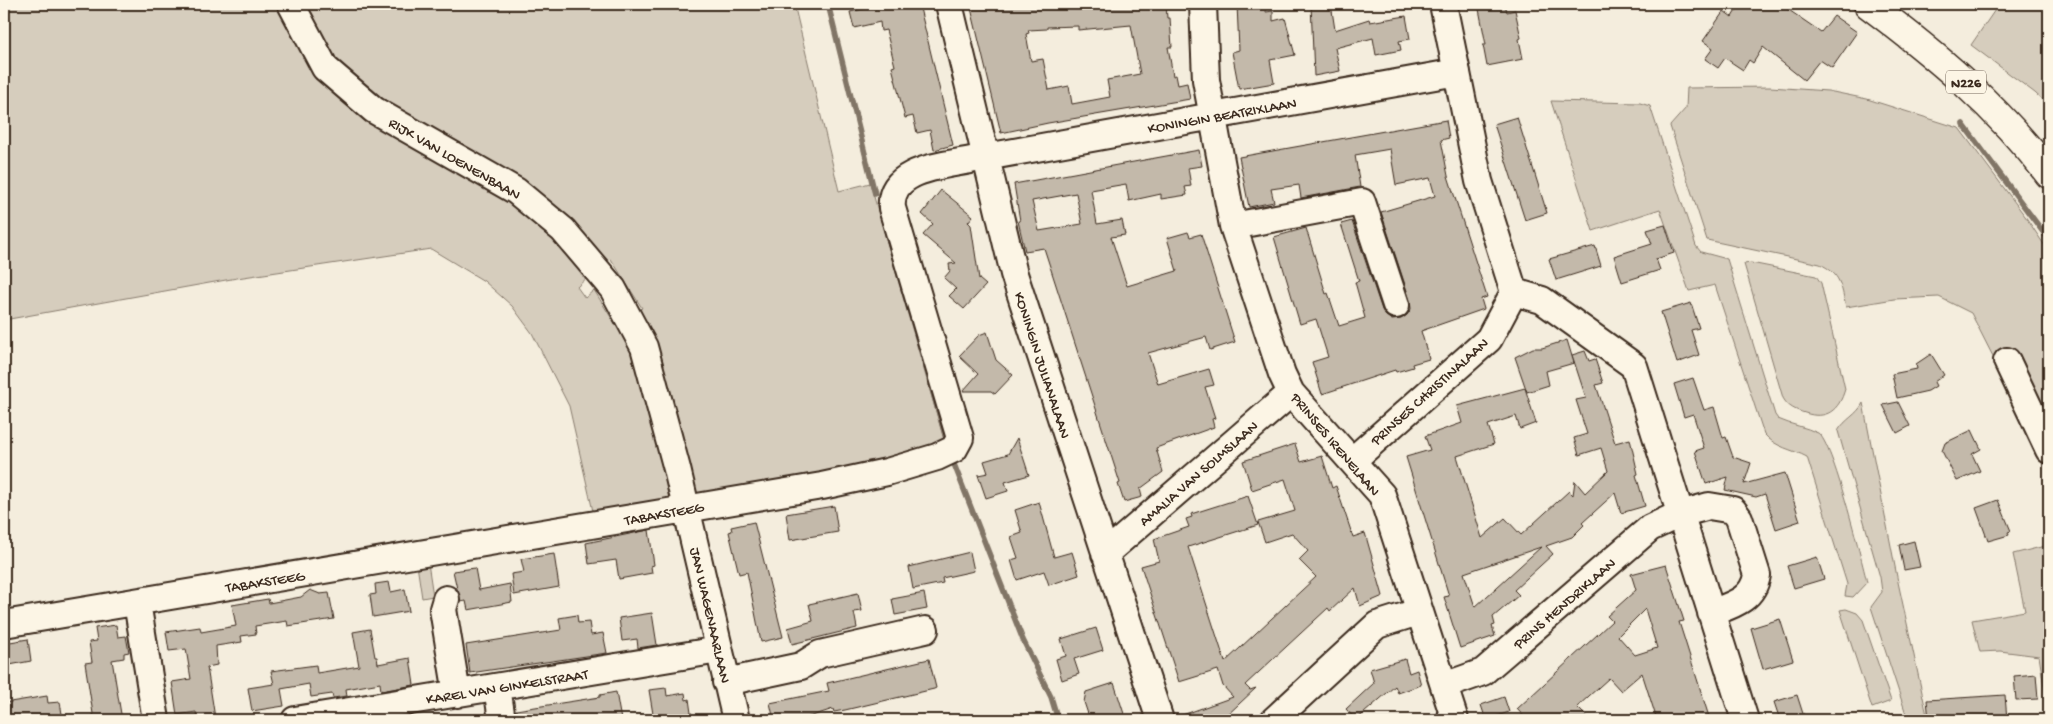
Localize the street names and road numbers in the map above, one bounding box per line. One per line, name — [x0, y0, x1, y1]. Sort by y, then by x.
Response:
road number: N226 — [1946, 70, 1986, 94]
street label: KONINGIN BEATRIXLAAN — [1146, 95, 1298, 139]
street label: RIJK VAN LOENENBAAN — [385, 115, 524, 205]
street label: KONINGIN JULIANALAAN — [1009, 290, 1073, 441]
street label: PRINSES CHRISTINALAAN — [1367, 335, 1493, 451]
street label: PRINSES IRENELAAN — [1285, 389, 1383, 501]
street label: AMALIA VAN SOLMSLAAN — [1136, 418, 1263, 531]
street label: TABAKSTEEG — [622, 499, 706, 531]
street label: JAN WAGENAARLAAN — [685, 546, 733, 685]
street label: PRINS HENDRIKLAAN — [1510, 555, 1621, 655]
street label: TABAKSTEEG — [223, 568, 307, 598]
street label: KAREL VAN GINKELSTRAAT — [425, 666, 591, 710]

